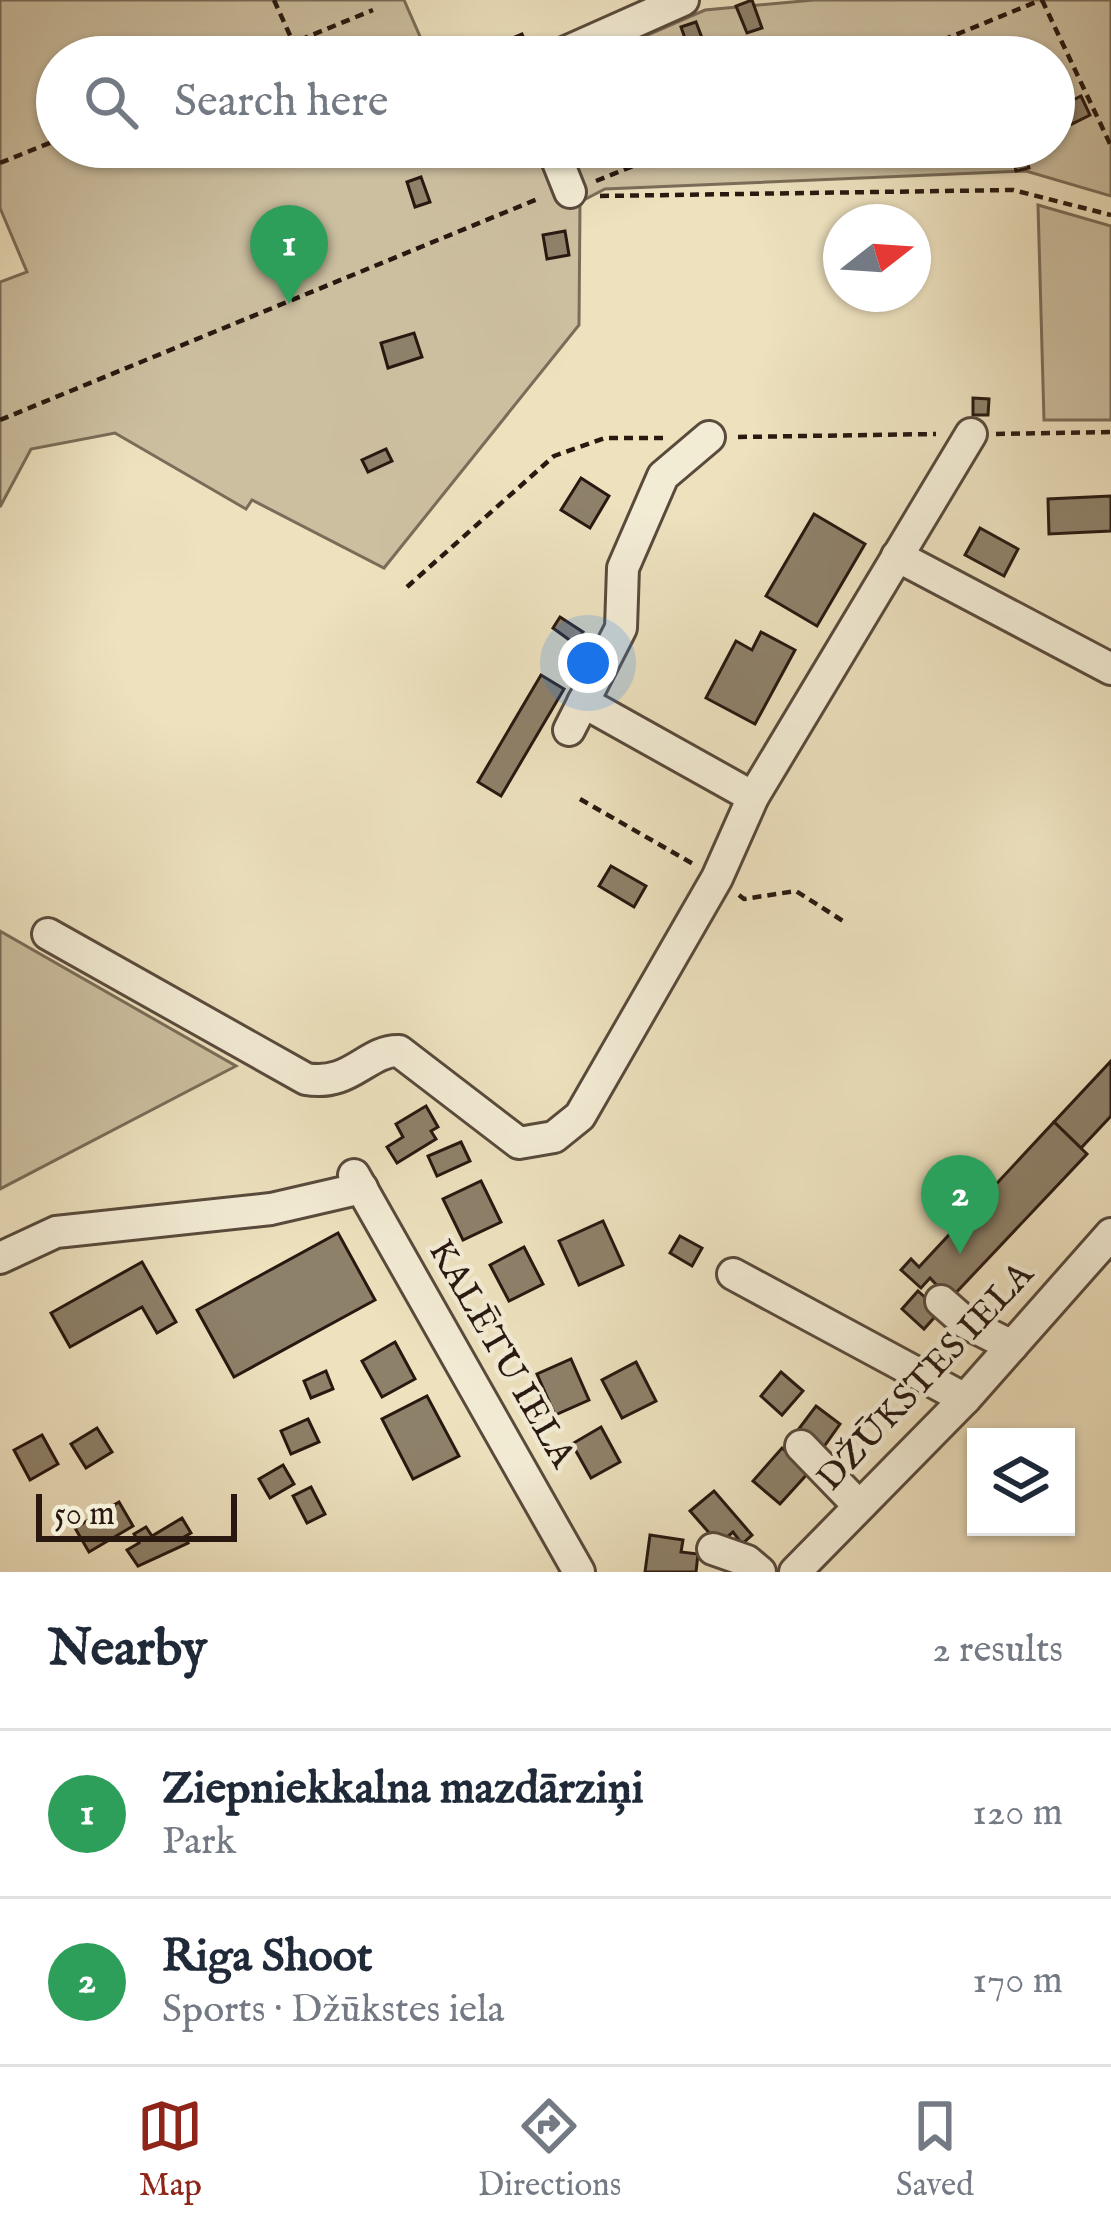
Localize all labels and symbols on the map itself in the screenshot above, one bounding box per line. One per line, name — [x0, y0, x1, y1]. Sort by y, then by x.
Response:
north arrow — [823, 204, 931, 312]
pin: 1 — [250, 205, 328, 304]
your location — [558, 633, 618, 693]
pin: 2 — [921, 1155, 999, 1254]
street label: KALĒTU IELA — [417, 1232, 586, 1478]
street label: DŽŪKSTES IELA — [808, 1252, 1045, 1501]
scale bar — [36, 1488, 237, 1541]

